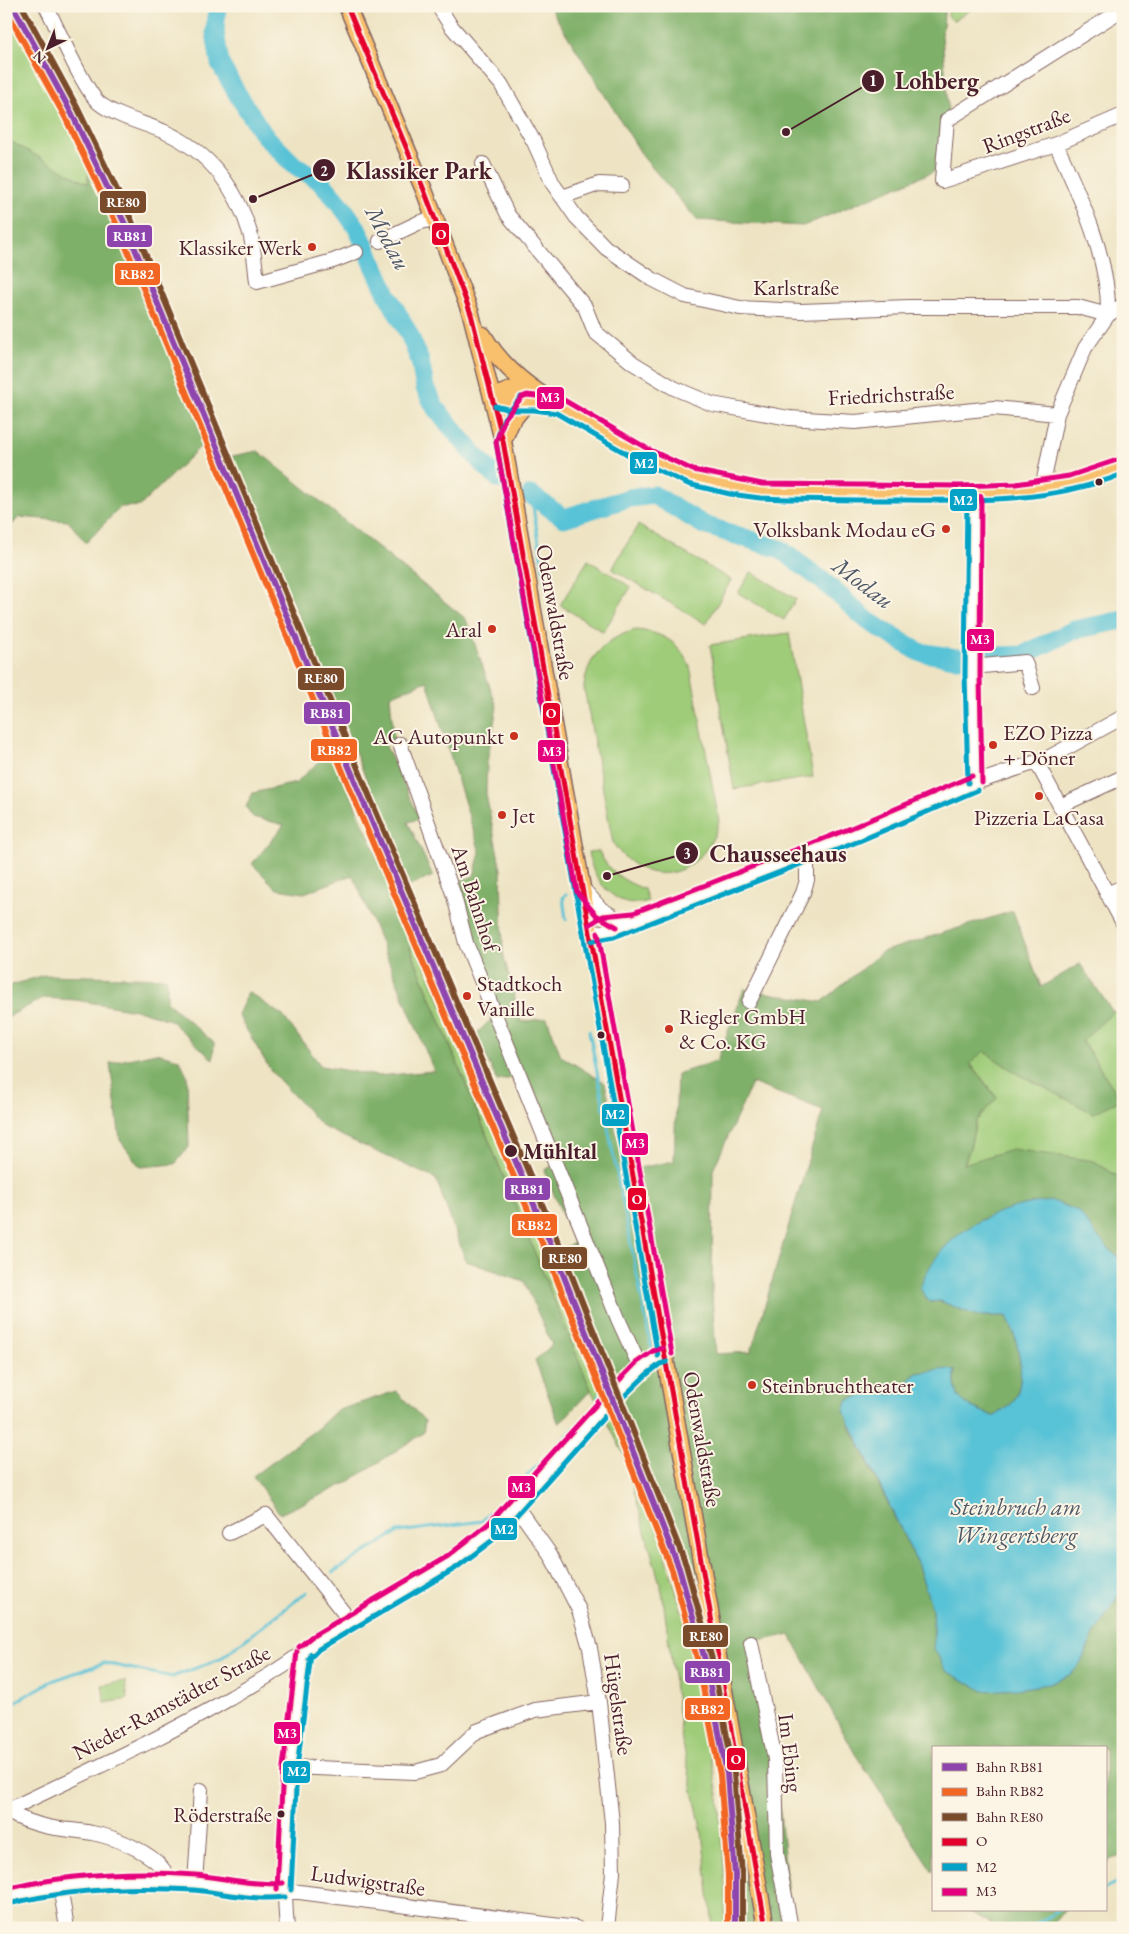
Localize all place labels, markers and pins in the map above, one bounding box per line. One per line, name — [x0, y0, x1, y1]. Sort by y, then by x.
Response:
callout: Lohberg — [860, 62, 990, 101]
callout: Klassiker Park — [311, 151, 502, 190]
place label: Klassiker Werk — [179, 233, 303, 262]
marker: Klassiker Werk — [306, 241, 318, 253]
unlabelled marker — [1094, 477, 1104, 487]
place label: Volksbank Modau eG — [753, 515, 936, 544]
marker: Volksbank Modau eG — [940, 523, 952, 535]
place label: Aral — [444, 615, 482, 644]
marker: Aral — [486, 623, 498, 635]
place label: EZO Pizza + Döner — [1003, 718, 1093, 772]
place label: AC Autopunkt — [372, 722, 504, 751]
marker: AC Autopunkt — [508, 730, 520, 742]
marker: EZO Pizza + Döner — [987, 739, 999, 751]
marker: Pizzeria LaCasa — [1033, 790, 1045, 802]
place label: Jet — [510, 801, 535, 830]
place label: Pizzeria LaCasa — [974, 803, 1104, 832]
marker: Jet — [496, 809, 508, 821]
callout: Chausseehaus — [674, 834, 857, 873]
place label: Stadtkoch Vanille — [477, 969, 562, 1023]
marker: Stadtkoch Vanille — [461, 990, 473, 1002]
place label: Riegler GmbH & Co. KG — [679, 1002, 806, 1056]
marker: Riegler GmbH & Co. KG — [663, 1023, 675, 1035]
unlabelled marker — [596, 1030, 606, 1040]
place label: Mühltal — [523, 1137, 597, 1166]
marker: Mühltal — [503, 1143, 519, 1159]
place label: Steinbruchtheater — [762, 1371, 914, 1400]
marker: Steinbruchtheater — [746, 1379, 758, 1391]
place label: Röderstraße — [173, 1801, 272, 1828]
marker: Röderstraße — [276, 1809, 286, 1819]

